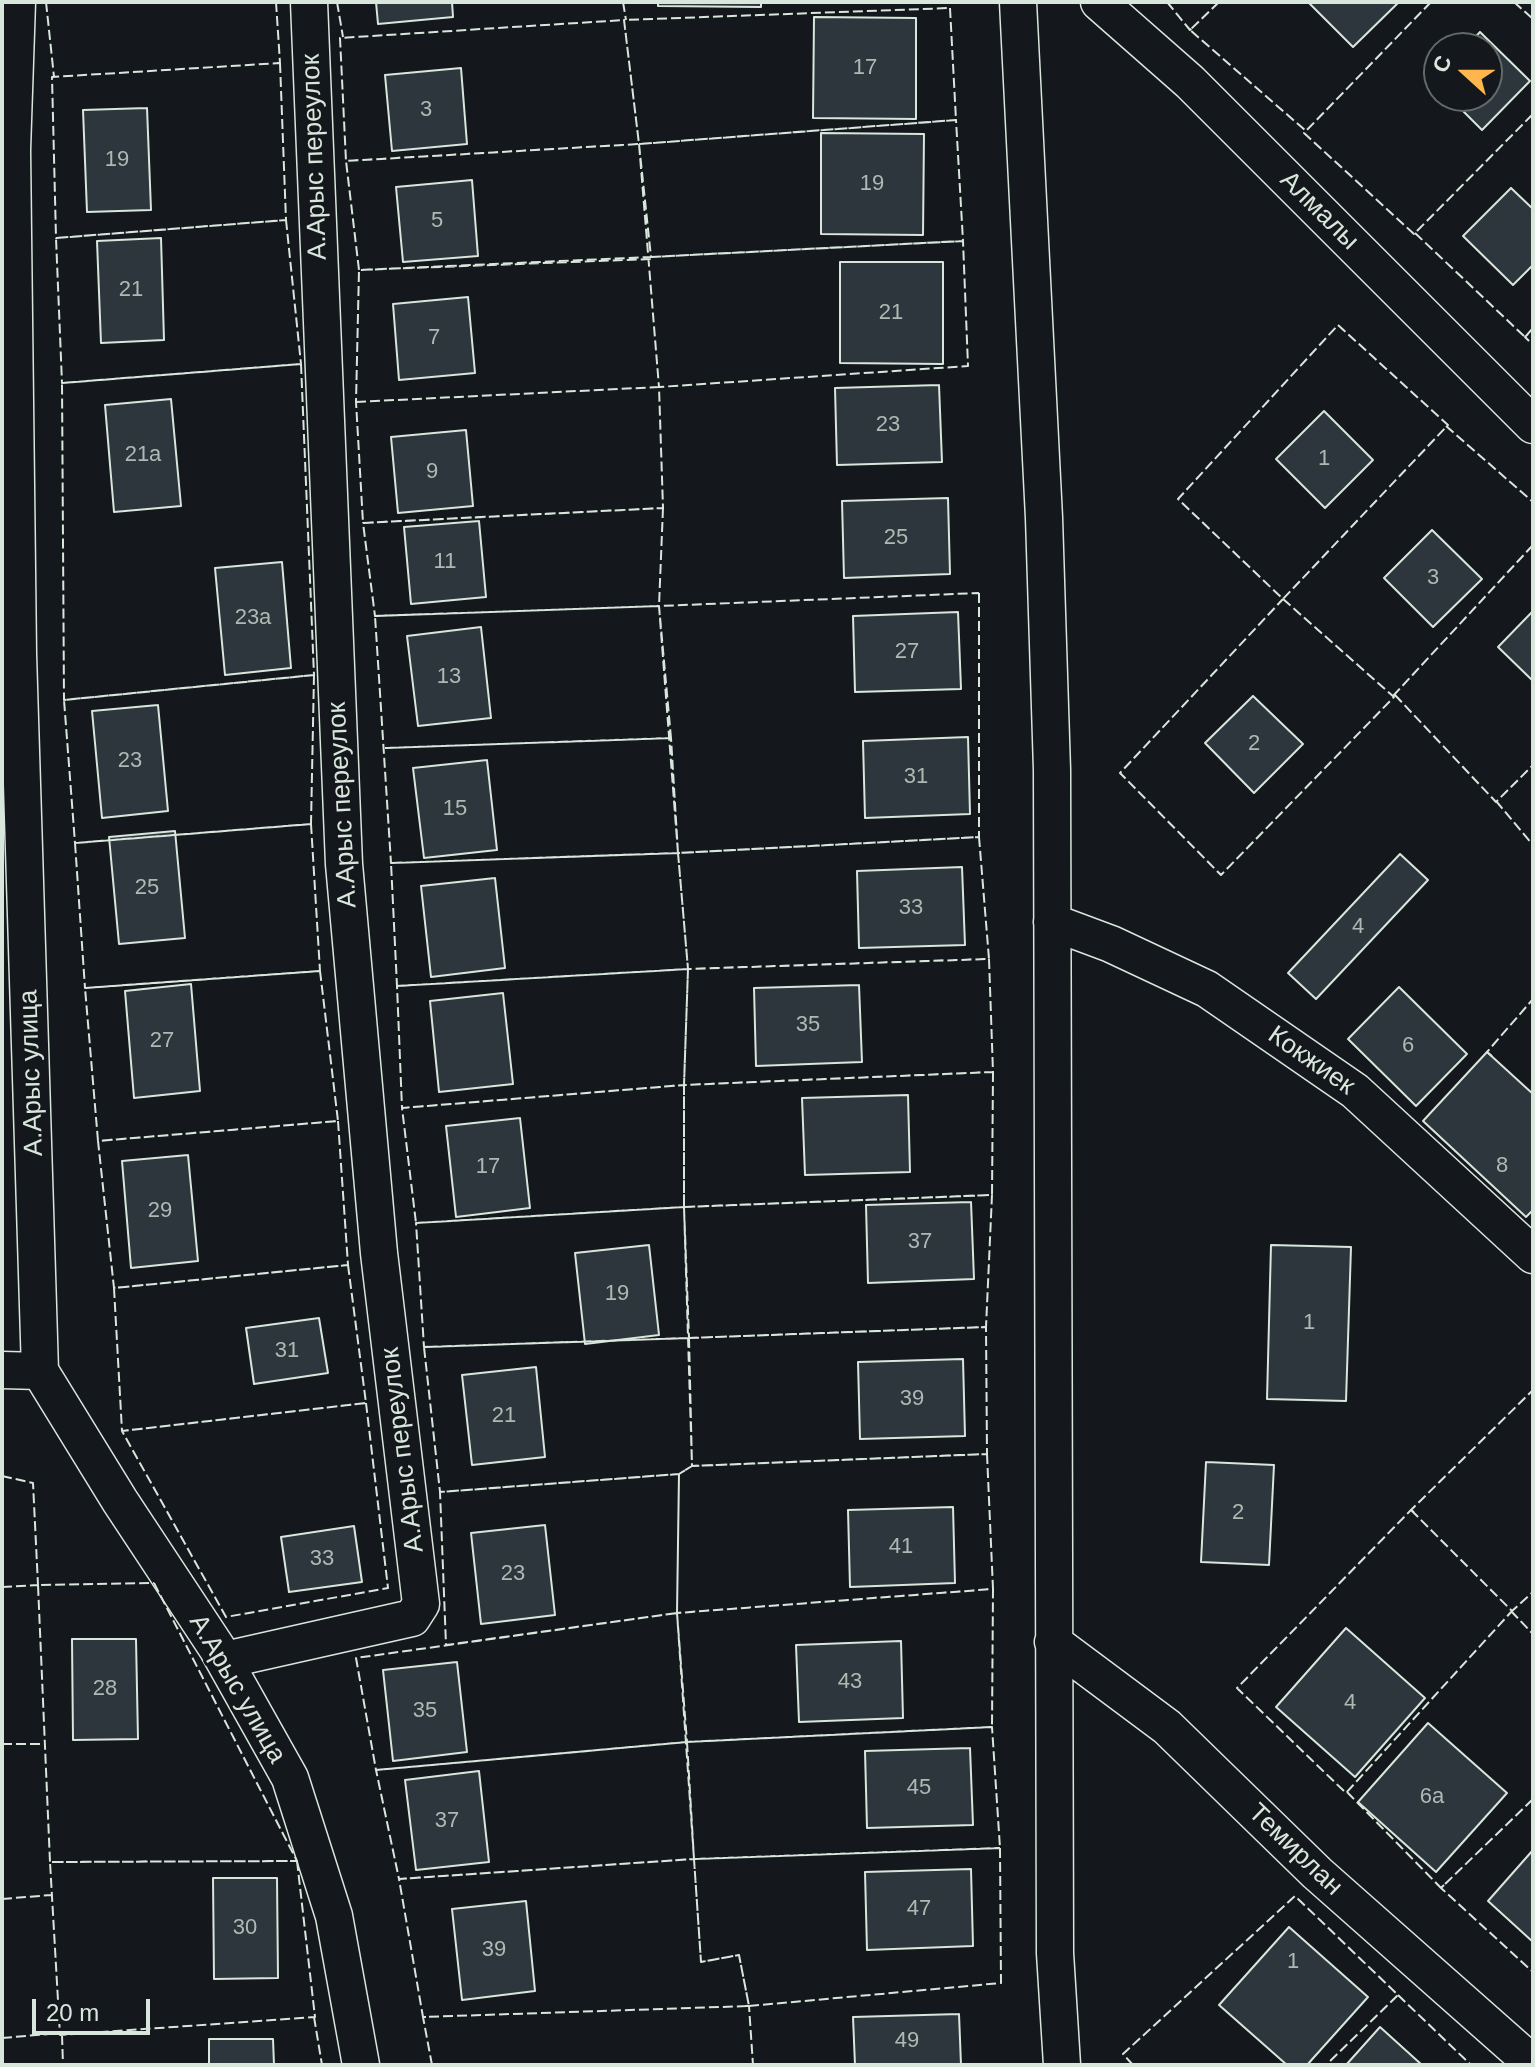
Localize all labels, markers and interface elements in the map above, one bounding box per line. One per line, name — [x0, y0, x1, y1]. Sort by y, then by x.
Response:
north arrow — [1423, 32, 1503, 112]
text: С — [1427, 52, 1457, 76]
street label: А.Арыс переулок — [296, 53, 334, 261]
house number: 17 — [853, 55, 877, 81]
house number: 3 — [420, 97, 432, 123]
house number: 19 — [105, 147, 129, 173]
street label: Алмалы — [1273, 165, 1365, 257]
house number: 19 — [860, 171, 884, 197]
house number: 5 — [431, 208, 443, 234]
house number: 21 — [119, 277, 143, 303]
house number: 21 — [879, 300, 903, 326]
house number: 7 — [428, 325, 440, 351]
house number: 23 — [876, 412, 900, 438]
house number: 21а — [125, 442, 161, 468]
house number: 1 — [1318, 446, 1330, 472]
house number: 9 — [426, 459, 438, 485]
house number: 25 — [884, 525, 908, 551]
house number: 11 — [434, 549, 456, 575]
house number: 3 — [1427, 565, 1439, 591]
house number: 23а — [235, 605, 271, 631]
house number: 27 — [895, 639, 919, 665]
house number: 13 — [437, 664, 461, 690]
street label: А.Арыс переулок — [322, 701, 364, 909]
house number: 2 — [1248, 731, 1260, 757]
house number: 23 — [118, 748, 142, 774]
house number: 31 — [904, 764, 928, 790]
house number: 15 — [443, 796, 467, 822]
house number: 25 — [135, 875, 159, 901]
house number: 33 — [899, 895, 923, 921]
house number: 4 — [1352, 914, 1364, 940]
street label: А.Арыс улица — [13, 989, 51, 1157]
house number: 35 — [796, 1012, 820, 1038]
street label: Кокжиек — [1262, 1020, 1360, 1102]
house number: 27 — [150, 1028, 174, 1054]
house number: 6 — [1402, 1033, 1414, 1059]
house number: 8 — [1496, 1153, 1508, 1179]
house number: 17 — [476, 1154, 500, 1180]
house number: 29 — [148, 1198, 172, 1224]
house number: 37 — [908, 1229, 932, 1255]
house number: 19 — [605, 1281, 629, 1307]
house number: 1 — [1303, 1310, 1315, 1336]
house number: 31 — [275, 1338, 299, 1364]
street label: А.Арыс переулок — [375, 1346, 431, 1554]
house number: 39 — [900, 1386, 924, 1412]
house number: 21 — [492, 1403, 516, 1429]
house number: 2 — [1232, 1500, 1244, 1526]
house number: 41 — [889, 1534, 913, 1560]
house number: 33 — [310, 1546, 334, 1572]
house number: 23 — [501, 1561, 525, 1587]
street label: А.Арыс улица — [182, 1609, 292, 1769]
house number: 43 — [838, 1669, 862, 1695]
house number: 28 — [93, 1676, 117, 1702]
house number: 4 — [1344, 1690, 1356, 1716]
house number: 35 — [413, 1698, 437, 1724]
house number: 45 — [907, 1775, 931, 1801]
house number: 6а — [1420, 1784, 1444, 1810]
street label: Темирлан — [1241, 1798, 1349, 1902]
house number: 37 — [435, 1808, 459, 1834]
house number: 47 — [907, 1896, 931, 1922]
house number: 30 — [233, 1915, 257, 1941]
house number: 39 — [482, 1937, 506, 1963]
house number: 1 — [1287, 1949, 1299, 1975]
scale bar — [36, 1983, 154, 2033]
text: 20 m — [46, 1999, 99, 2026]
house number: 49 — [895, 2028, 919, 2054]

